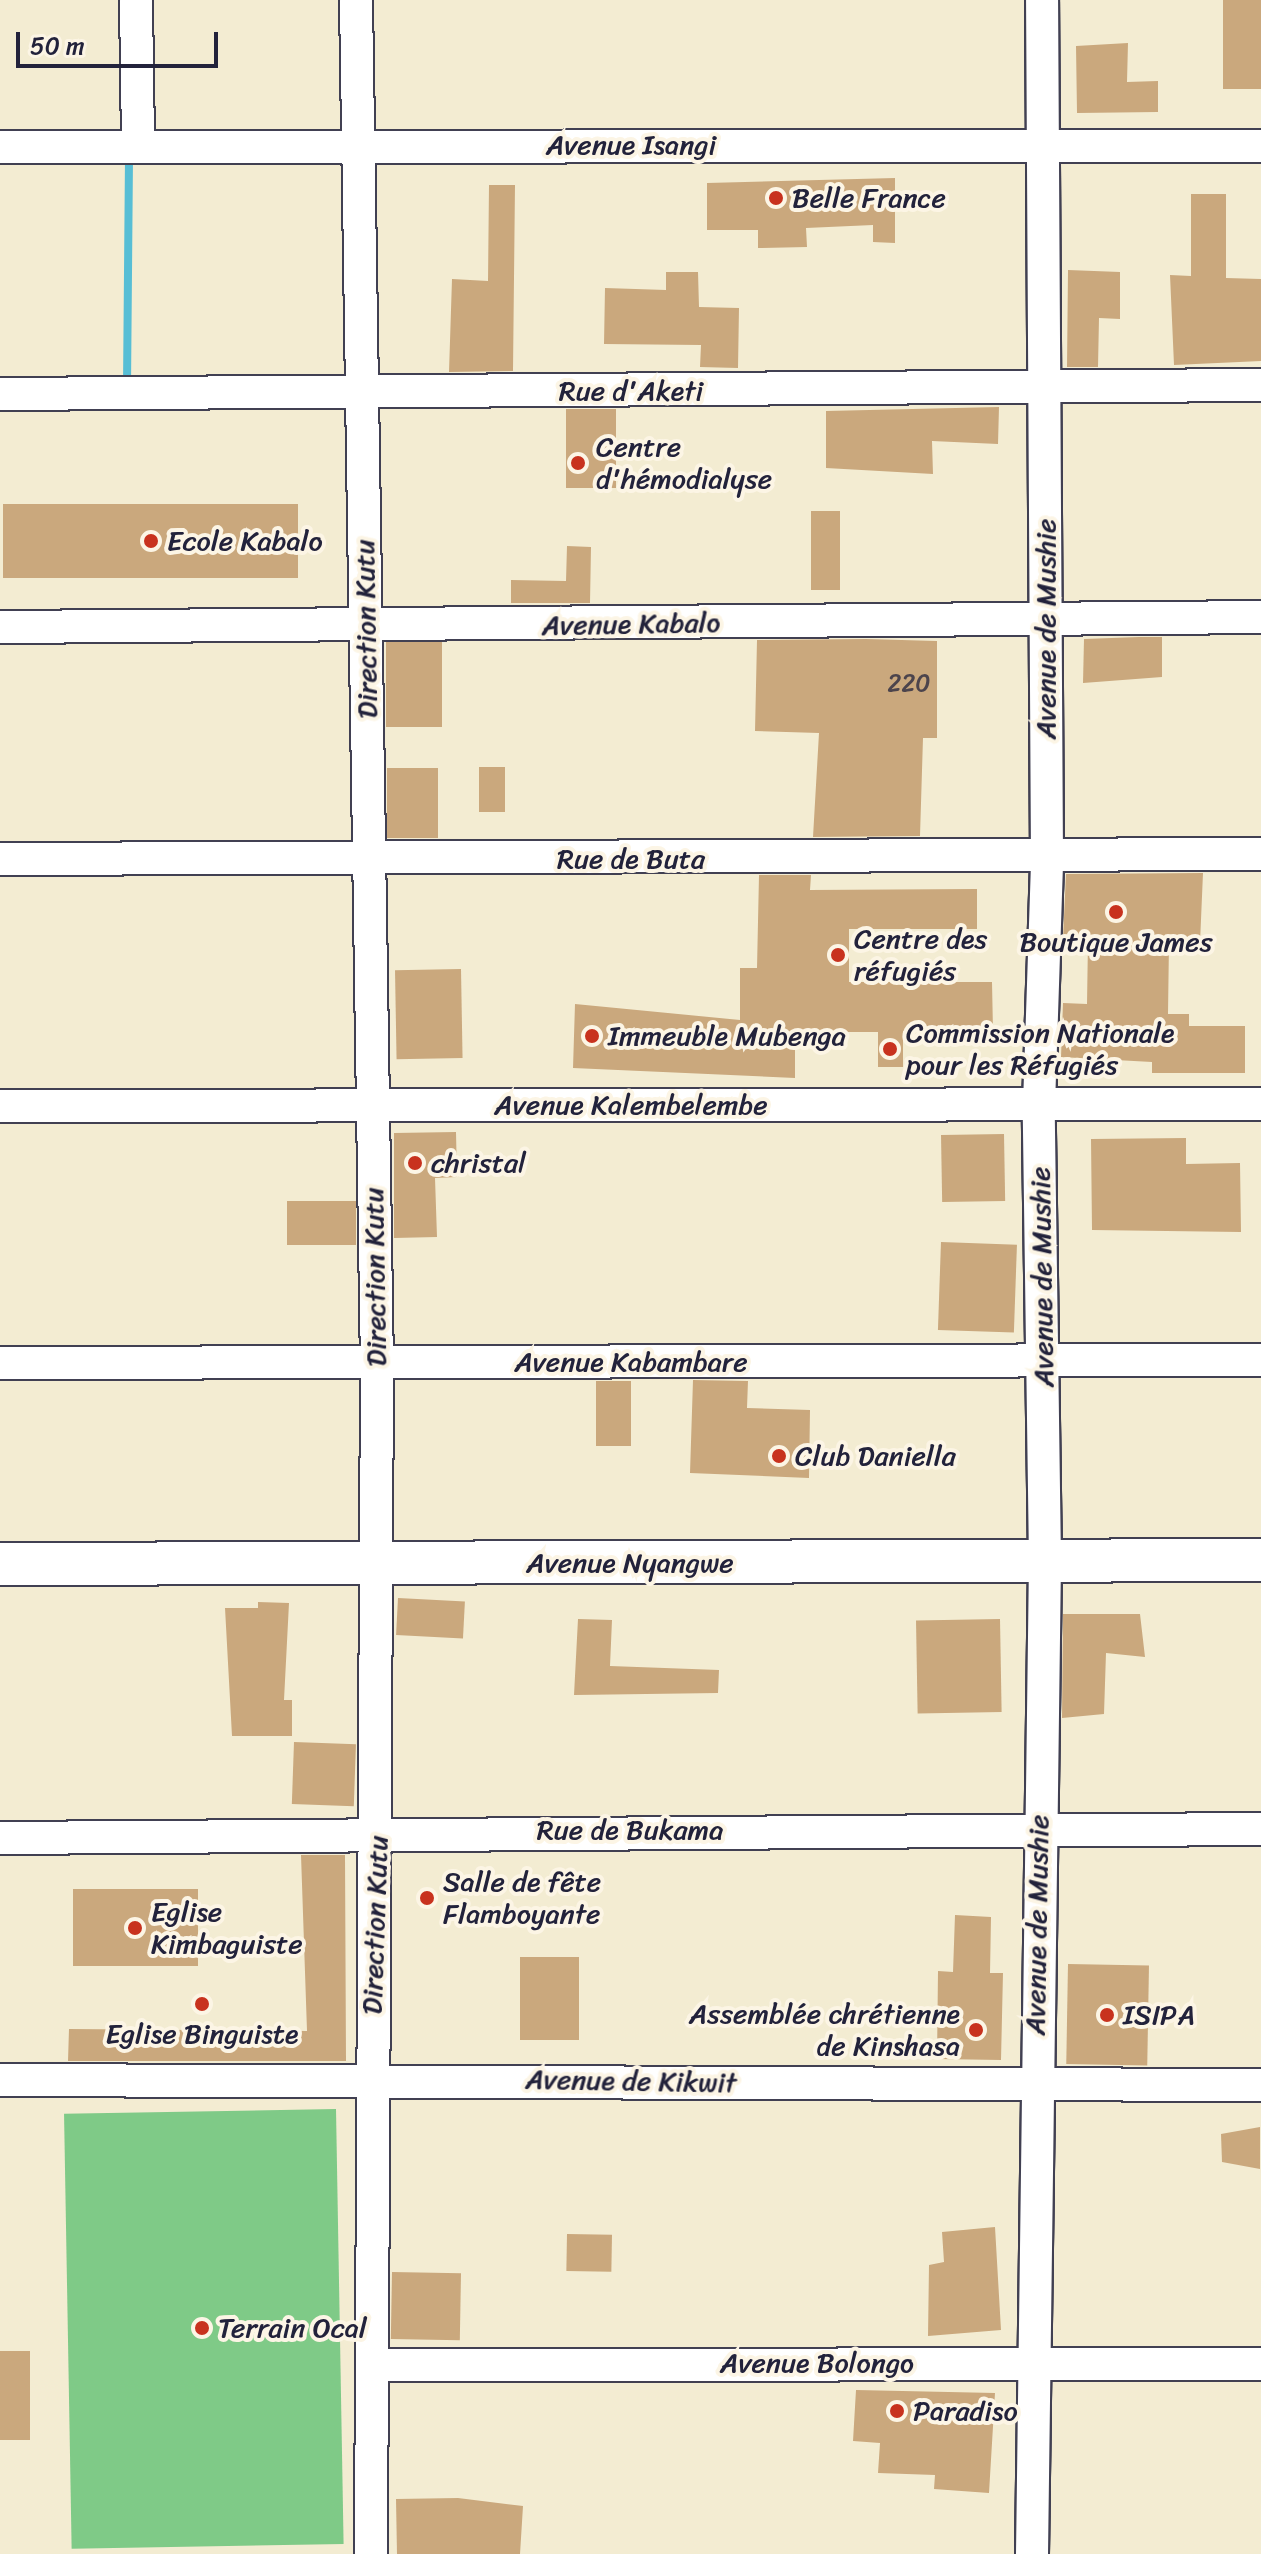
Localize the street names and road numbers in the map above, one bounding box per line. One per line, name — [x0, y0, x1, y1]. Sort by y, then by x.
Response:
street label: Avenue Isangi — [545, 128, 717, 162]
street label: Rue d'Aketi — [558, 374, 704, 408]
street label: Avenue de Mushie — [1029, 519, 1063, 739]
street label: Direction Kutu — [348, 539, 384, 719]
street label: Avenue Kabalo — [541, 606, 721, 642]
street label: Rue de Buta — [556, 842, 706, 876]
street label: Avenue Kalembelembe — [494, 1088, 768, 1122]
street label: Avenue de Mushie — [1023, 1167, 1061, 1387]
street label: Direction Kutu — [357, 1187, 393, 1367]
street label: Avenue Kabambare — [514, 1345, 748, 1379]
street label: Avenue Nyangwe — [526, 1546, 734, 1580]
street label: Rue de Bukama — [536, 1813, 724, 1847]
street label: Avenue de Mushie — [1018, 1815, 1056, 2035]
street label: Direction Kutu — [355, 1835, 395, 2015]
street label: Avenue de Kikwit — [525, 2062, 737, 2100]
street label: Avenue Bolongo — [720, 2346, 914, 2380]

